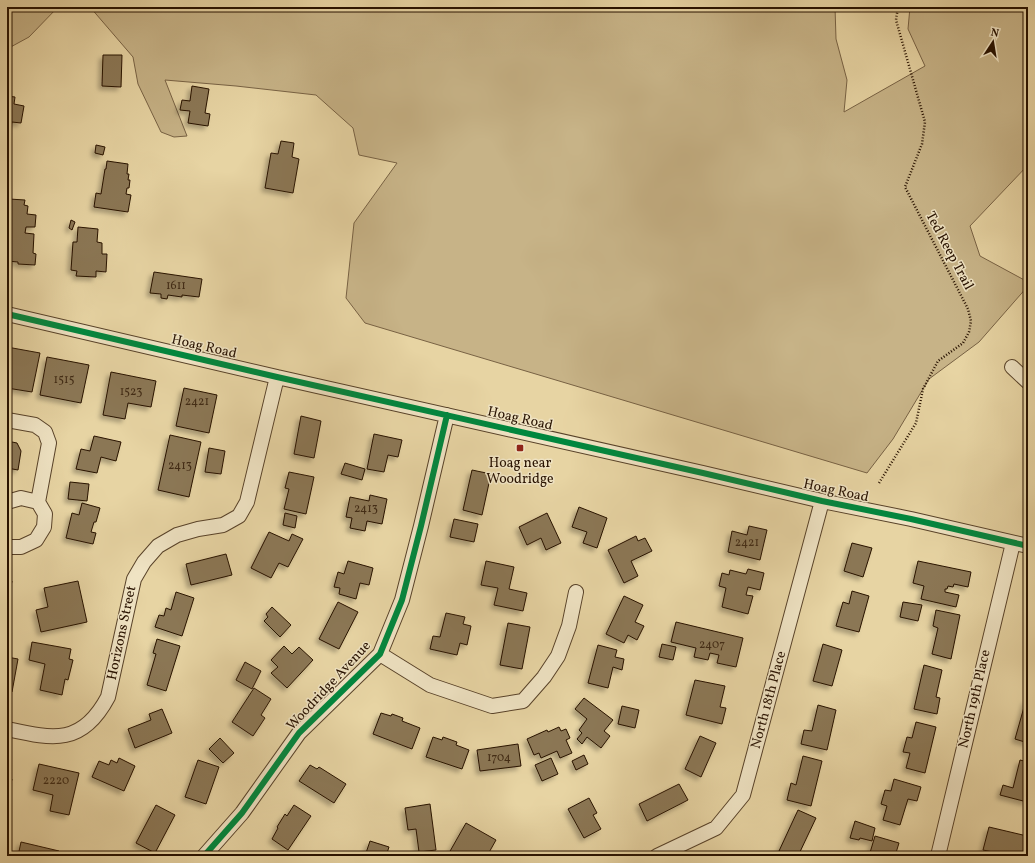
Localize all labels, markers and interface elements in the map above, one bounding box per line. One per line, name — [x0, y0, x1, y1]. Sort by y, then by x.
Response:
north arrow — [973, 22, 1013, 62]
text: N — [989, 26, 1000, 42]
street label: Ted Reep Trail — [920, 208, 978, 294]
house number: 1611 — [166, 278, 186, 294]
street label: Hoag Road — [169, 330, 239, 364]
house number: 1515 — [54, 372, 75, 388]
house number: 1523 — [120, 384, 142, 400]
house number: 2421 — [185, 394, 209, 410]
street label: Hoag Road — [485, 402, 555, 436]
marker: Hoag near Woodridge — [515, 443, 525, 453]
place label: Hoag near Woodridge — [486, 454, 554, 489]
house number: 2413 — [168, 458, 192, 474]
street label: Hoag Road — [801, 475, 871, 507]
house number: 2413 — [354, 501, 378, 517]
house number: 2421 — [735, 535, 759, 551]
street label: Horizons Street — [103, 584, 141, 682]
street label: Woodridge Avenue — [282, 637, 376, 735]
house number: 2407 — [699, 637, 725, 653]
street label: North 19th Place — [954, 647, 996, 750]
street label: North 18th Place — [747, 649, 791, 751]
house number: 1704 — [487, 750, 511, 766]
house number: 2220 — [43, 773, 69, 789]

